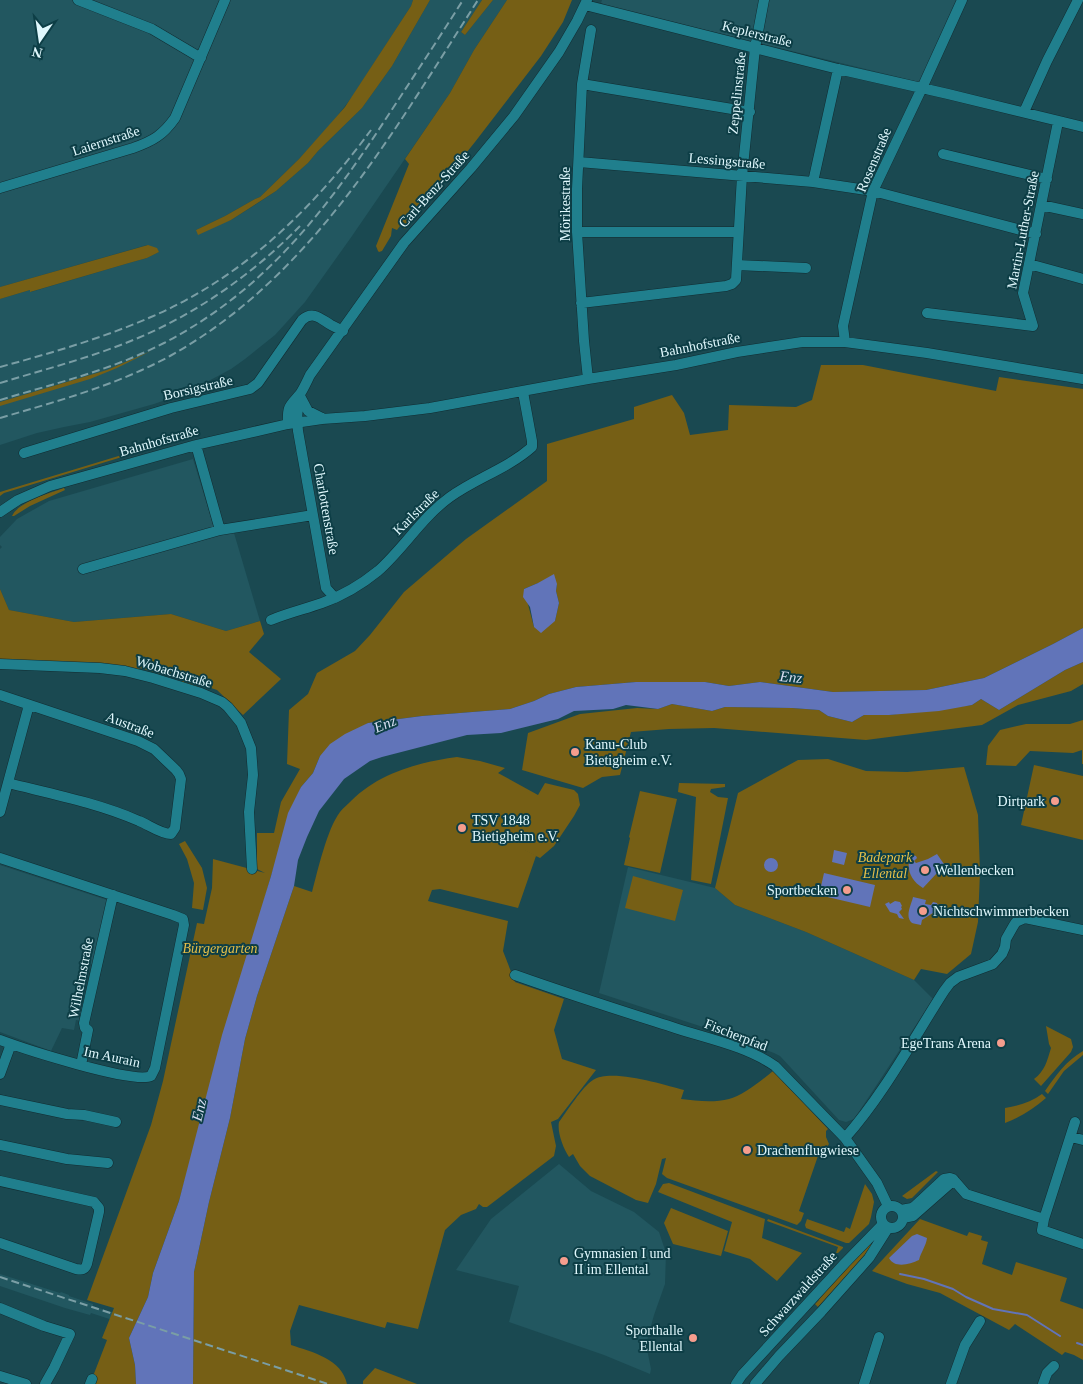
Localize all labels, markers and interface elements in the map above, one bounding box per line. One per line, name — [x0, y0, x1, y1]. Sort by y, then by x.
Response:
north arrow — [15, 15, 65, 65]
street label: Keplerstraße — [720, 18, 794, 50]
text: N — [31, 44, 44, 61]
street label: Zeppelinstraße — [725, 51, 749, 135]
street label: Laiernstraße — [70, 123, 142, 159]
street label: Rosenstraße — [854, 126, 894, 194]
street label: Carl-Benz-Straße — [396, 148, 472, 230]
street label: Lessingstraße — [688, 150, 766, 172]
street label: Mörikestraße — [558, 167, 573, 241]
street label: Martin-Luther-Straße — [1004, 170, 1042, 290]
street label: Bahnhofstraße — [658, 330, 742, 360]
street label: Borsigstraße — [162, 373, 234, 403]
street label: Bahnhofstraße — [118, 423, 200, 459]
street label: Charlottenstraße — [311, 462, 341, 556]
street label: Karlstraße — [390, 486, 442, 538]
street label: Wobachstraße — [134, 653, 214, 691]
water label: Enz — [778, 668, 803, 686]
street label: Austraße — [104, 709, 156, 741]
water label: Enz — [371, 712, 399, 736]
place label: Kanu-Club Bietigheim e.V. — [585, 737, 672, 768]
marker: Kanu-Club Bietigheim e.V. — [569, 746, 581, 758]
place label: Dirtpark — [998, 794, 1045, 809]
marker: Dirtpark — [1049, 795, 1061, 807]
place label: TSV 1848 Bietigheim e.V. — [472, 813, 559, 844]
marker: TSV 1848 Bietigheim e.V. — [456, 822, 468, 834]
park label: Badepark Ellental — [858, 850, 913, 881]
place label: Wellenbecken — [935, 863, 1014, 878]
marker: Wellenbecken — [919, 864, 931, 876]
place label: Sportbecken — [767, 883, 837, 898]
marker: Sportbecken — [841, 884, 853, 896]
place label: Nichtschwimmerbecken — [933, 904, 1069, 919]
marker: Nichtschwimmerbecken — [917, 905, 929, 917]
street label: Wilhelmstraße — [66, 936, 96, 1020]
park label: Bürgergarten — [182, 941, 258, 956]
street label: Fischerpfad — [702, 1016, 770, 1054]
place label: EgeTrans Arena — [901, 1036, 992, 1051]
marker: EgeTrans Arena — [995, 1037, 1007, 1049]
street label: Im Aurain — [82, 1044, 142, 1070]
water label: Enz — [188, 1097, 209, 1124]
place label: Drachenflugwiese — [757, 1143, 859, 1158]
marker: Drachenflugwiese — [741, 1144, 753, 1156]
place label: Gymnasien I und II im Ellental — [574, 1246, 670, 1277]
street label: Schwarzwaldstraße — [756, 1249, 840, 1339]
marker: Gymnasien I und II im Ellental — [558, 1255, 570, 1267]
place label: Sporthalle Ellental — [625, 1323, 683, 1354]
marker: Sporthalle Ellental — [687, 1332, 699, 1344]

